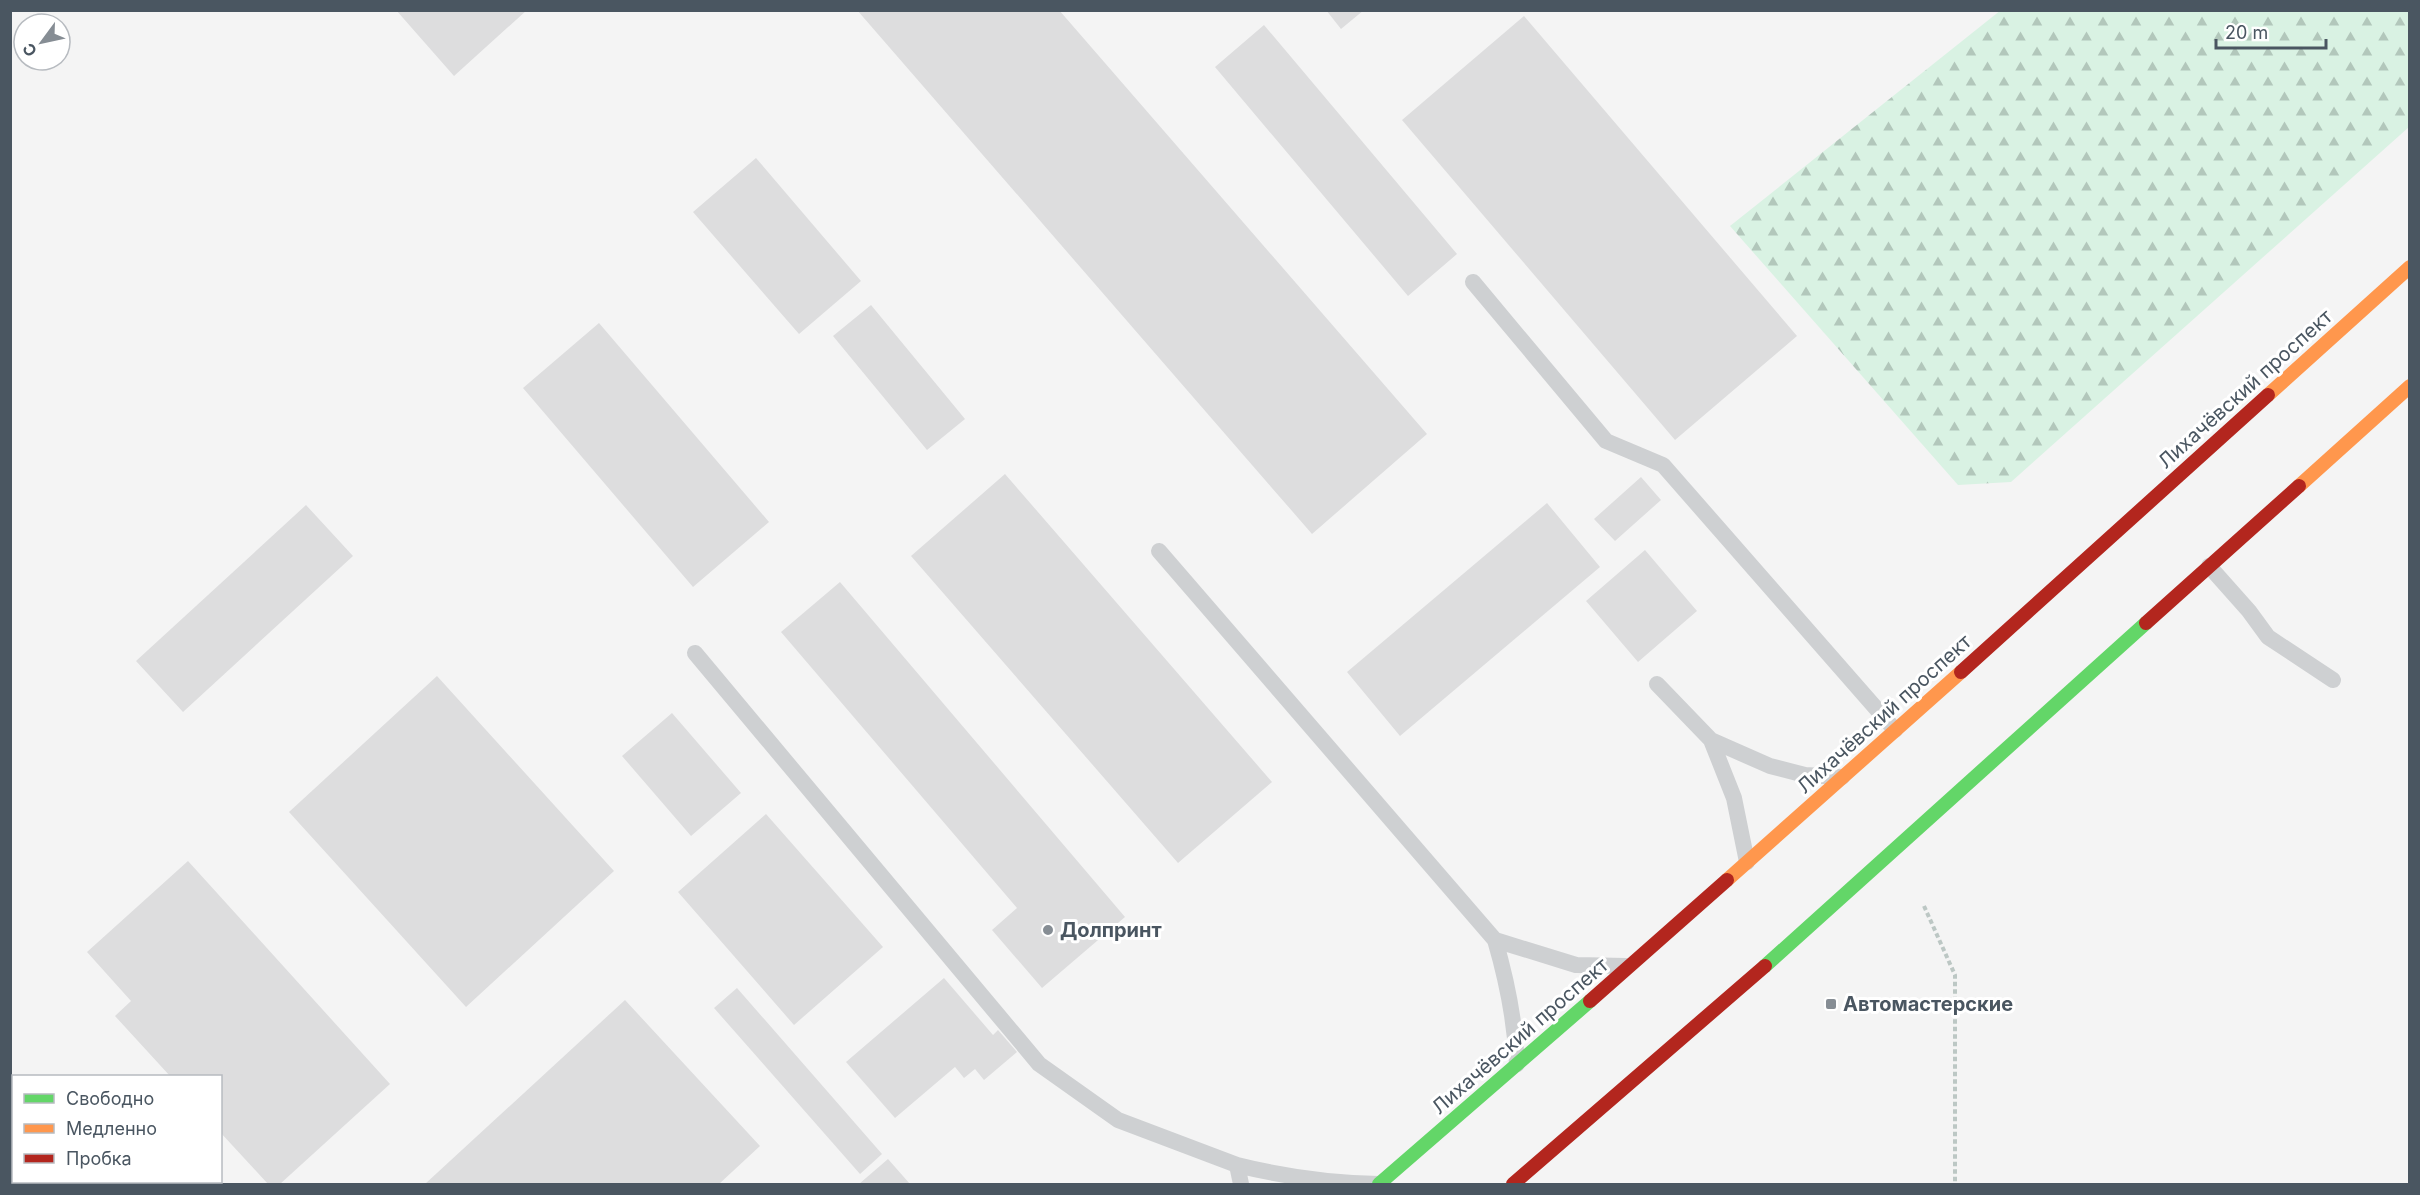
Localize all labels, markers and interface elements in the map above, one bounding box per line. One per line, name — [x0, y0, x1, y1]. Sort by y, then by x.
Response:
north arrow — [12, 12, 72, 72]
scale bar — [2216, 12, 2326, 50]
text: 20 m — [2225, 22, 2268, 43]
text: С — [18, 40, 41, 61]
street label: Лихачёвский проспект — [2153, 304, 2338, 474]
street label: Лихачёвский проспект — [1792, 629, 1977, 799]
place label: Долпринт — [1060, 918, 1162, 942]
marker: Долпринт — [1041, 923, 1055, 937]
street label: Лихачёвский проспект — [1427, 952, 1614, 1119]
place label: Автомастерские — [1843, 992, 2013, 1016]
marker: Автомастерские — [1824, 997, 1838, 1011]
legend — [12, 1075, 222, 1183]
text: Свободно — [66, 1088, 154, 1109]
text: Медленно — [66, 1118, 157, 1139]
text: Пробка — [66, 1148, 132, 1169]

